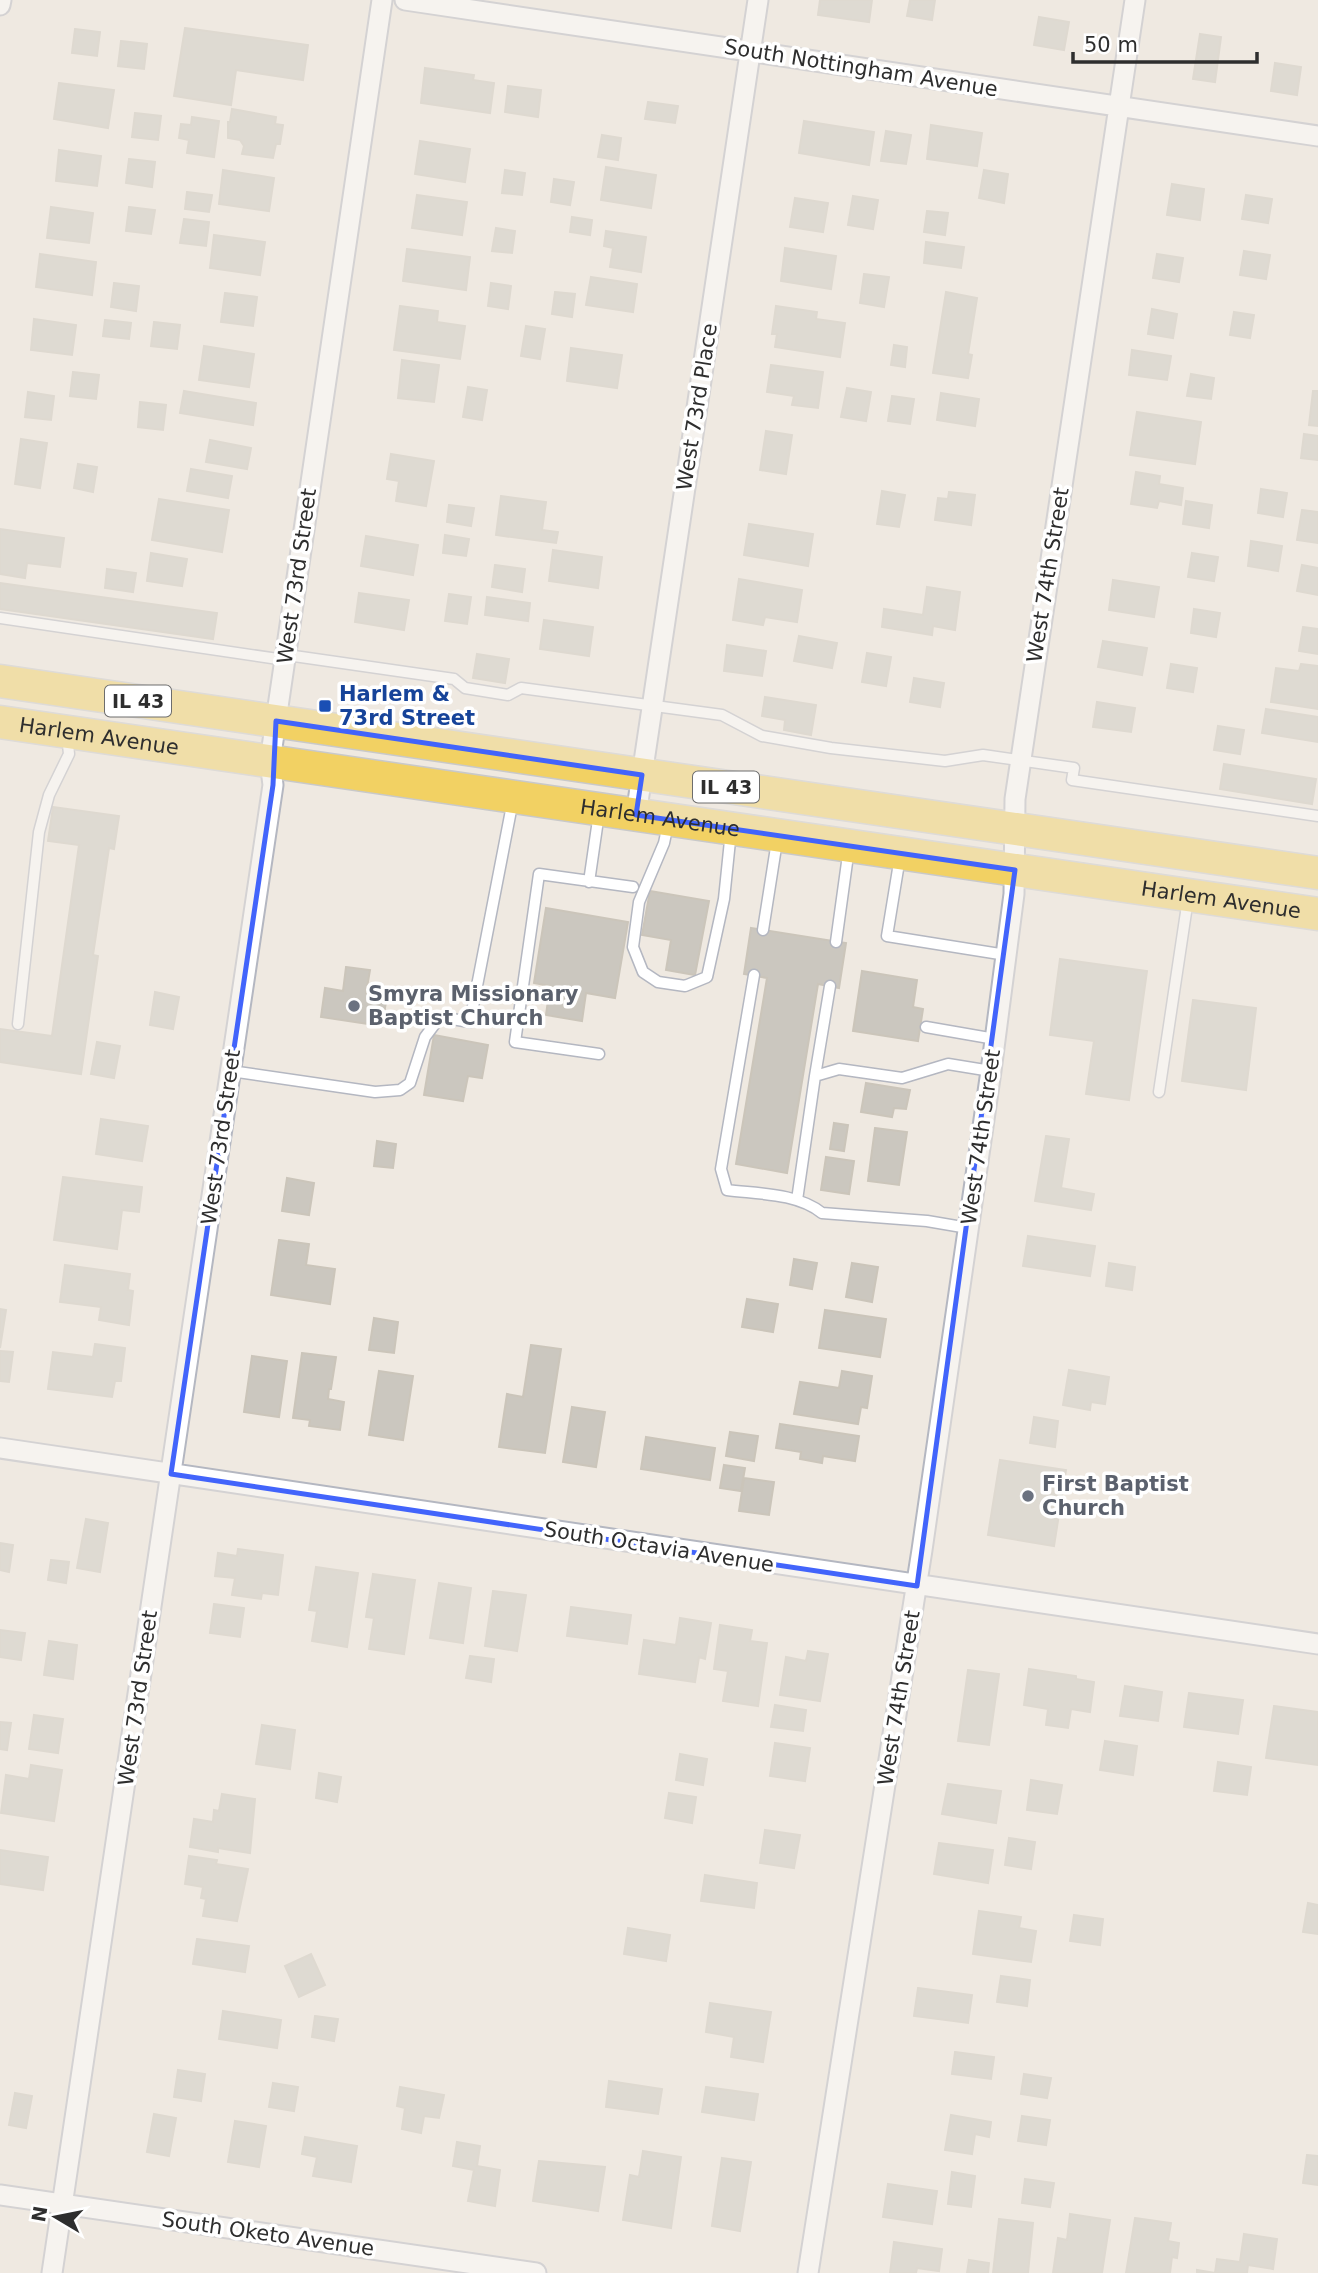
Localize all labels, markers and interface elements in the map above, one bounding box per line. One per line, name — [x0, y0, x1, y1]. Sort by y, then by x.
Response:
scale bar — [1073, 21, 1257, 65]
text: 50 m — [1084, 33, 1138, 57]
street label: South Nottingham Avenue — [723, 35, 999, 101]
street label: West 73rd Place — [672, 322, 722, 492]
street label: West 74th Street — [1022, 486, 1074, 664]
street label: West 73rd Street — [273, 487, 321, 665]
place label: Harlem & 73rd Street — [339, 682, 475, 730]
road number: IL 43 — [105, 686, 171, 716]
marker: Harlem & 73rd Street — [317, 698, 333, 714]
street label: Harlem Avenue — [17, 713, 180, 760]
road number: IL 43 — [693, 772, 759, 802]
street label: Harlem Avenue — [579, 795, 742, 842]
street label: Harlem Avenue — [1140, 876, 1303, 923]
place label: Smyra Missionary Baptist Church — [368, 982, 579, 1030]
marker: Smyra Missionary Baptist Church — [346, 998, 362, 1014]
street label: West 73rd Street — [197, 1048, 245, 1226]
street label: West 74th Street — [957, 1048, 1005, 1226]
place label: First Baptist Church — [1042, 1472, 1189, 1520]
marker: First Baptist Church — [1020, 1488, 1036, 1504]
street label: South Octavia Avenue — [542, 1517, 776, 1577]
street label: West 73rd Street — [114, 1609, 162, 1787]
street label: West 74th Street — [873, 1609, 925, 1787]
north arrow — [21, 2182, 91, 2252]
text: N — [27, 2204, 51, 2224]
street label: South Oketo Avenue — [160, 2207, 376, 2261]

